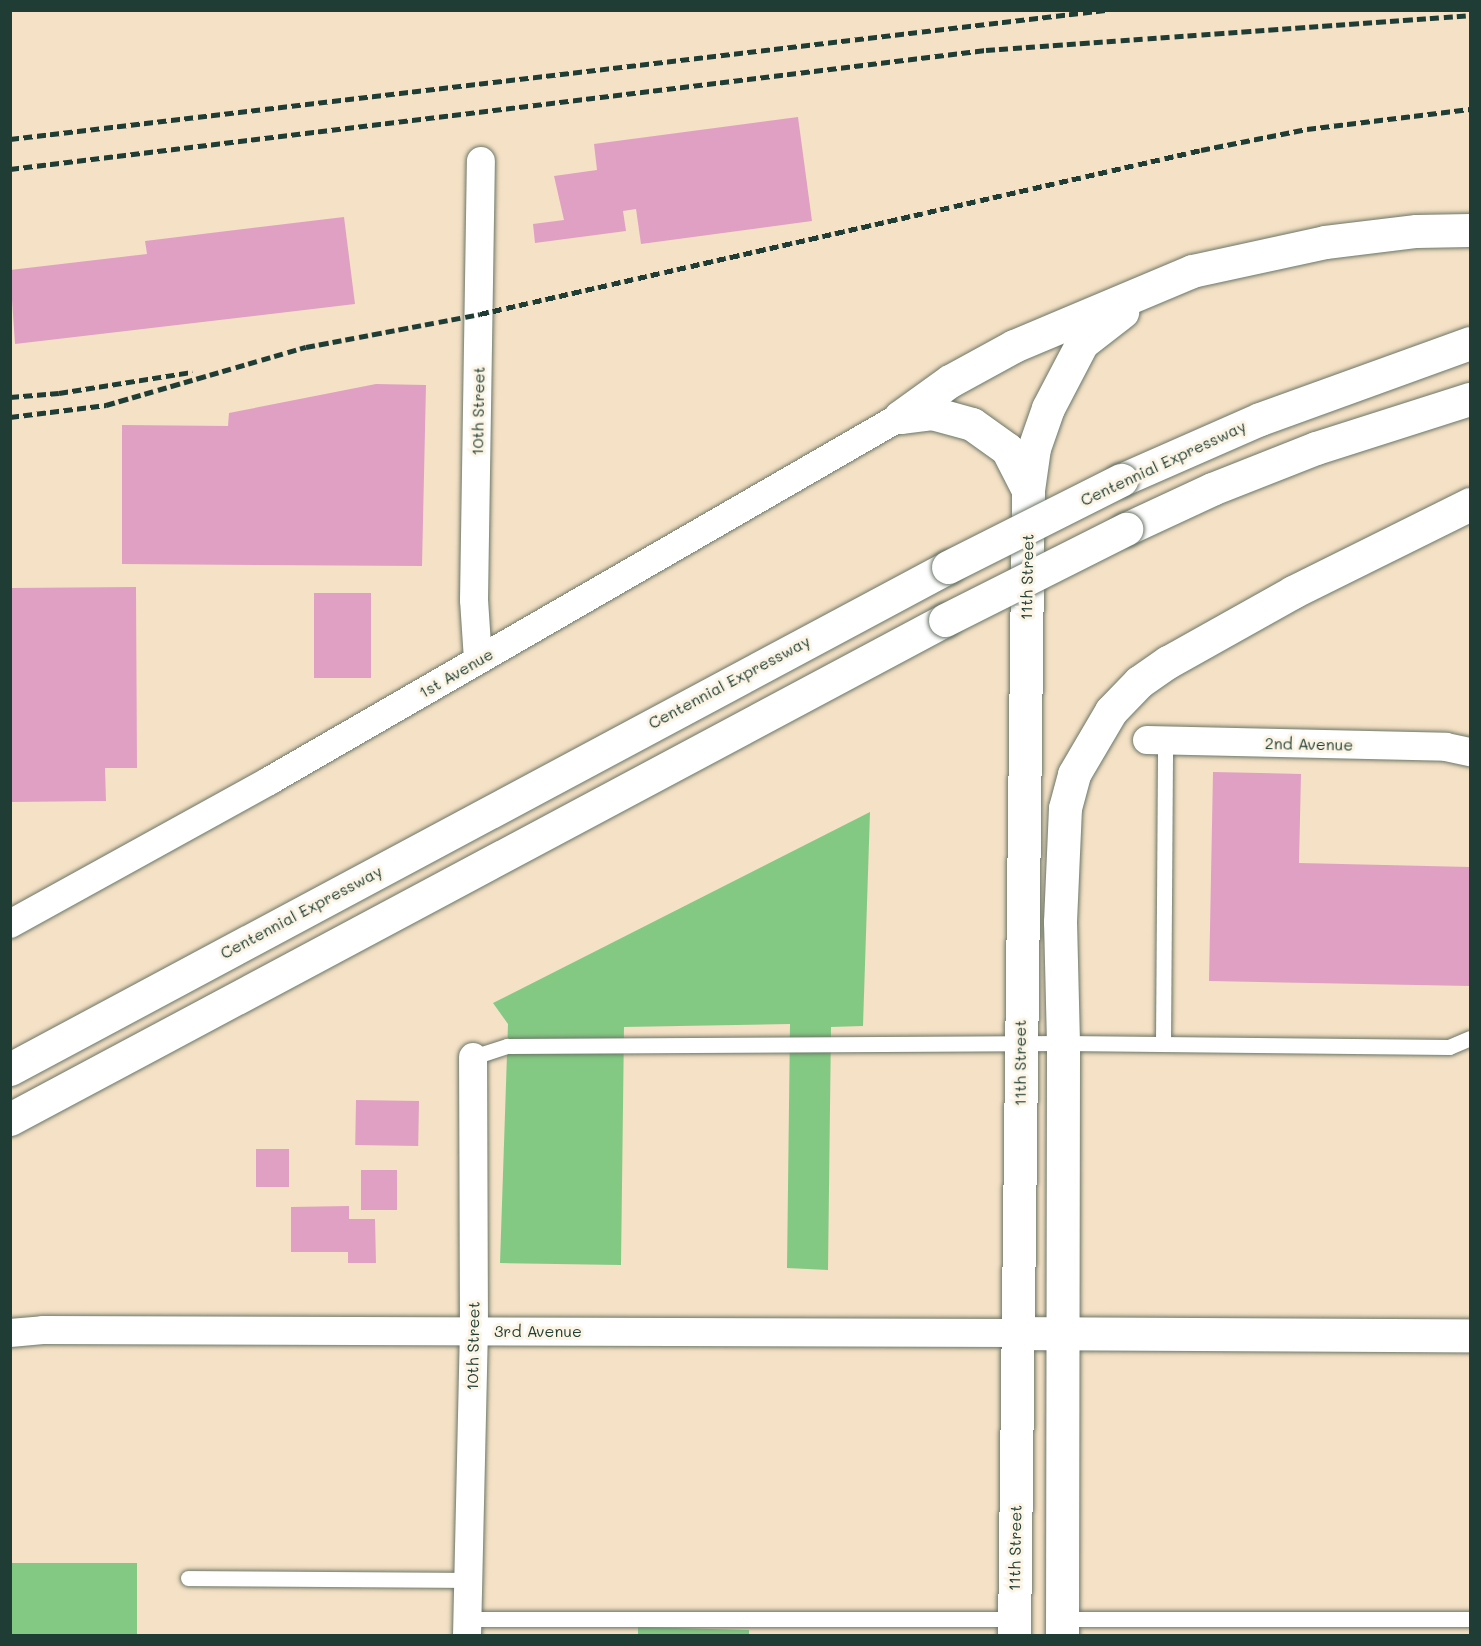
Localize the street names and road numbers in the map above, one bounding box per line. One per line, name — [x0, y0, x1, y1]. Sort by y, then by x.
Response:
street label: 10th Street — [468, 366, 488, 456]
street label: Centennial Expressway — [1077, 416, 1249, 510]
street label: 11th Street — [1017, 534, 1037, 620]
street label: Centennial Expressway — [645, 631, 813, 733]
street label: 1st Avenue — [415, 644, 497, 702]
street label: 2nd Avenue — [1265, 734, 1353, 754]
street label: Centennial Expressway — [217, 861, 385, 963]
street label: 11th Street — [1010, 1020, 1030, 1106]
street label: 10th Street — [463, 1301, 483, 1391]
street label: 3rd Avenue — [494, 1321, 582, 1341]
street label: 11th Street — [1005, 1505, 1025, 1591]

